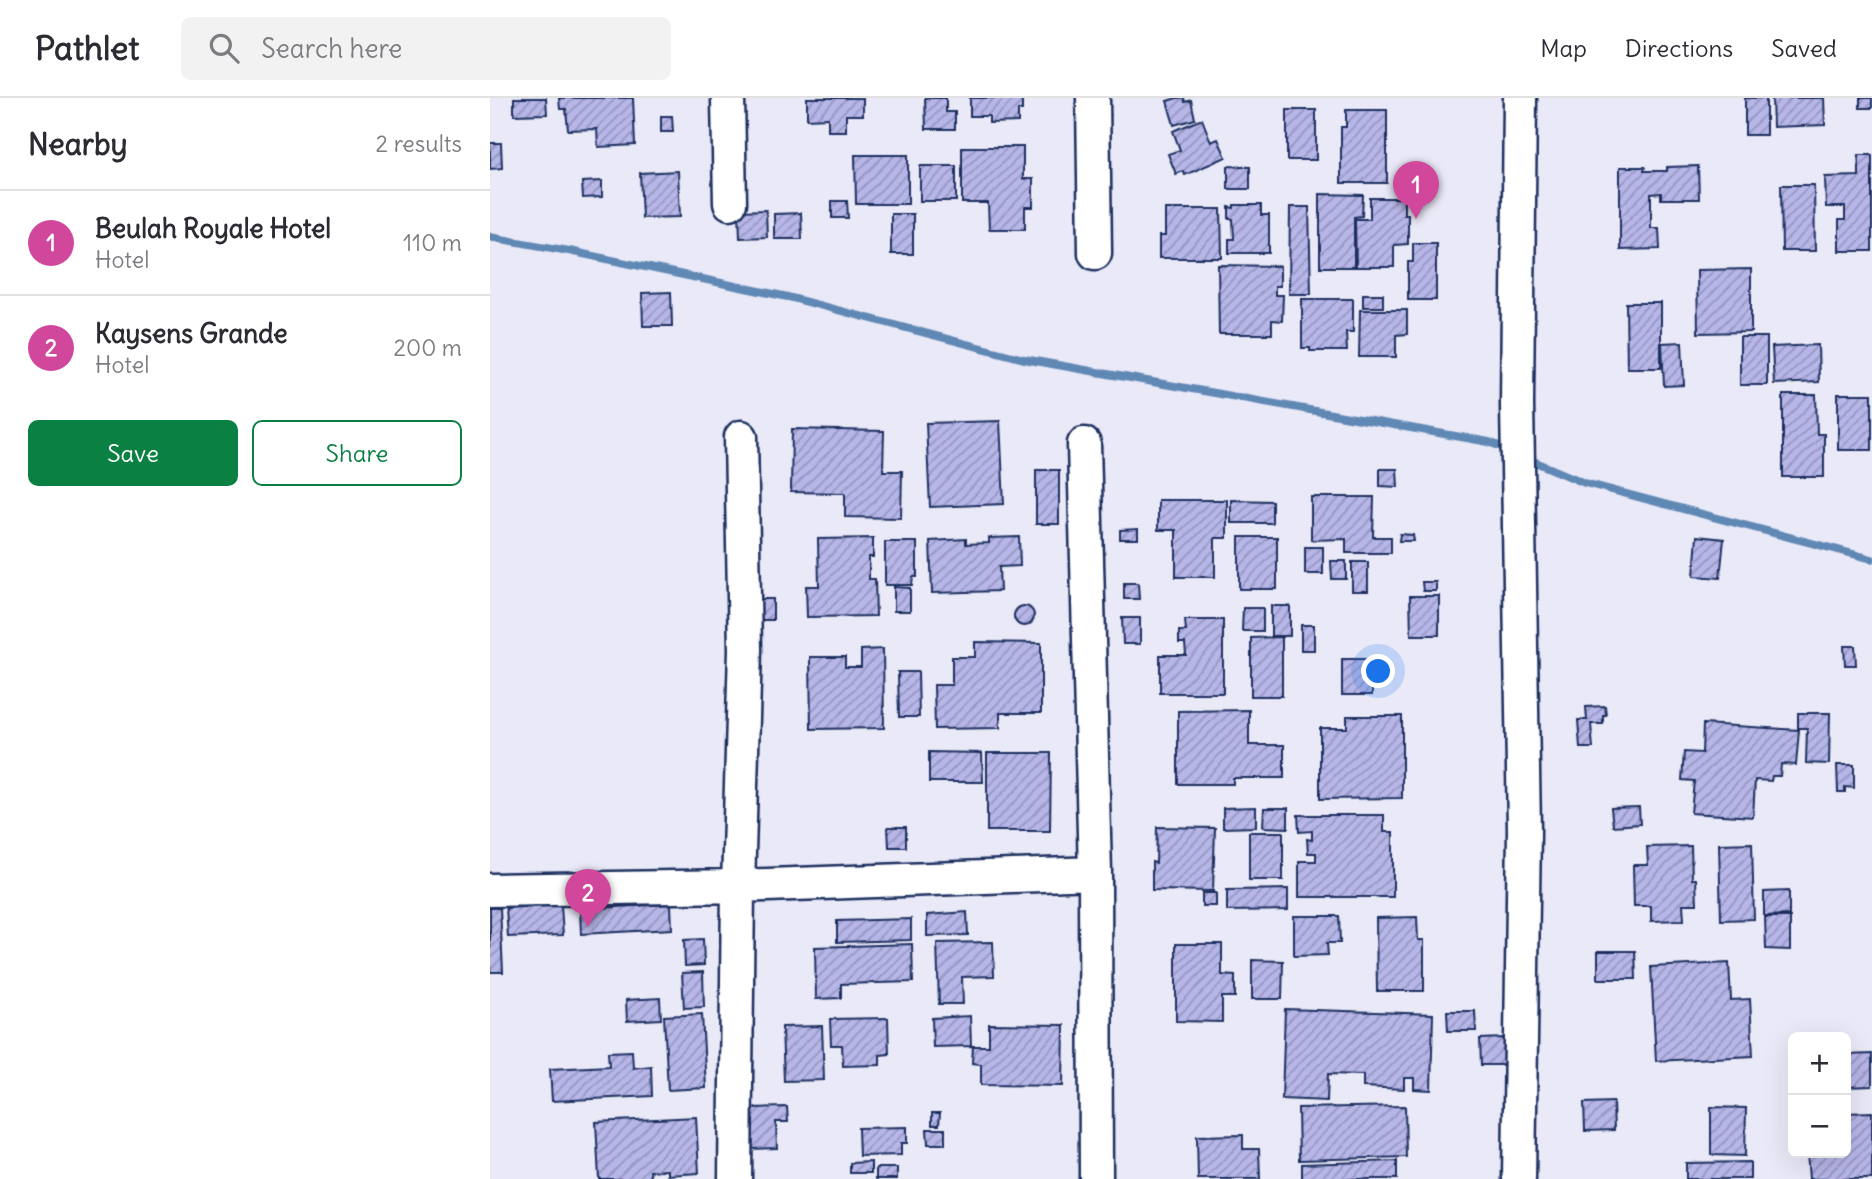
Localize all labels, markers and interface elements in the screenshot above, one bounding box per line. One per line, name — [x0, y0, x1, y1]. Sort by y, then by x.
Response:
search box — [181, 17, 671, 80]
text: Pathlet — [35, 27, 139, 69]
icon: search — [205, 29, 243, 67]
text: Search here — [261, 32, 402, 65]
text: Map — [1540, 33, 1587, 63]
text: Directions — [1625, 33, 1733, 63]
text: Saved — [1771, 33, 1837, 63]
text: Nearby — [28, 125, 128, 163]
text: 2 results — [376, 129, 462, 158]
pin: 1 — [1393, 161, 1439, 219]
text: Beulah Royale Hotel — [95, 212, 331, 245]
text: 1 — [46, 228, 56, 257]
text: 110 m — [403, 228, 462, 257]
text: Hotel — [95, 245, 149, 274]
text: Kaysens Grande — [95, 317, 287, 350]
text: 2 — [45, 333, 57, 362]
text: 200 m — [393, 333, 462, 362]
text: Hotel — [95, 350, 149, 379]
button: Save — [28, 420, 238, 486]
button: Share — [252, 420, 462, 486]
your location — [1361, 654, 1395, 688]
pin: 2 — [565, 869, 611, 927]
map controls — [1788, 1032, 1851, 1158]
button: + — [1788, 1032, 1851, 1095]
button: − — [1788, 1095, 1851, 1158]

